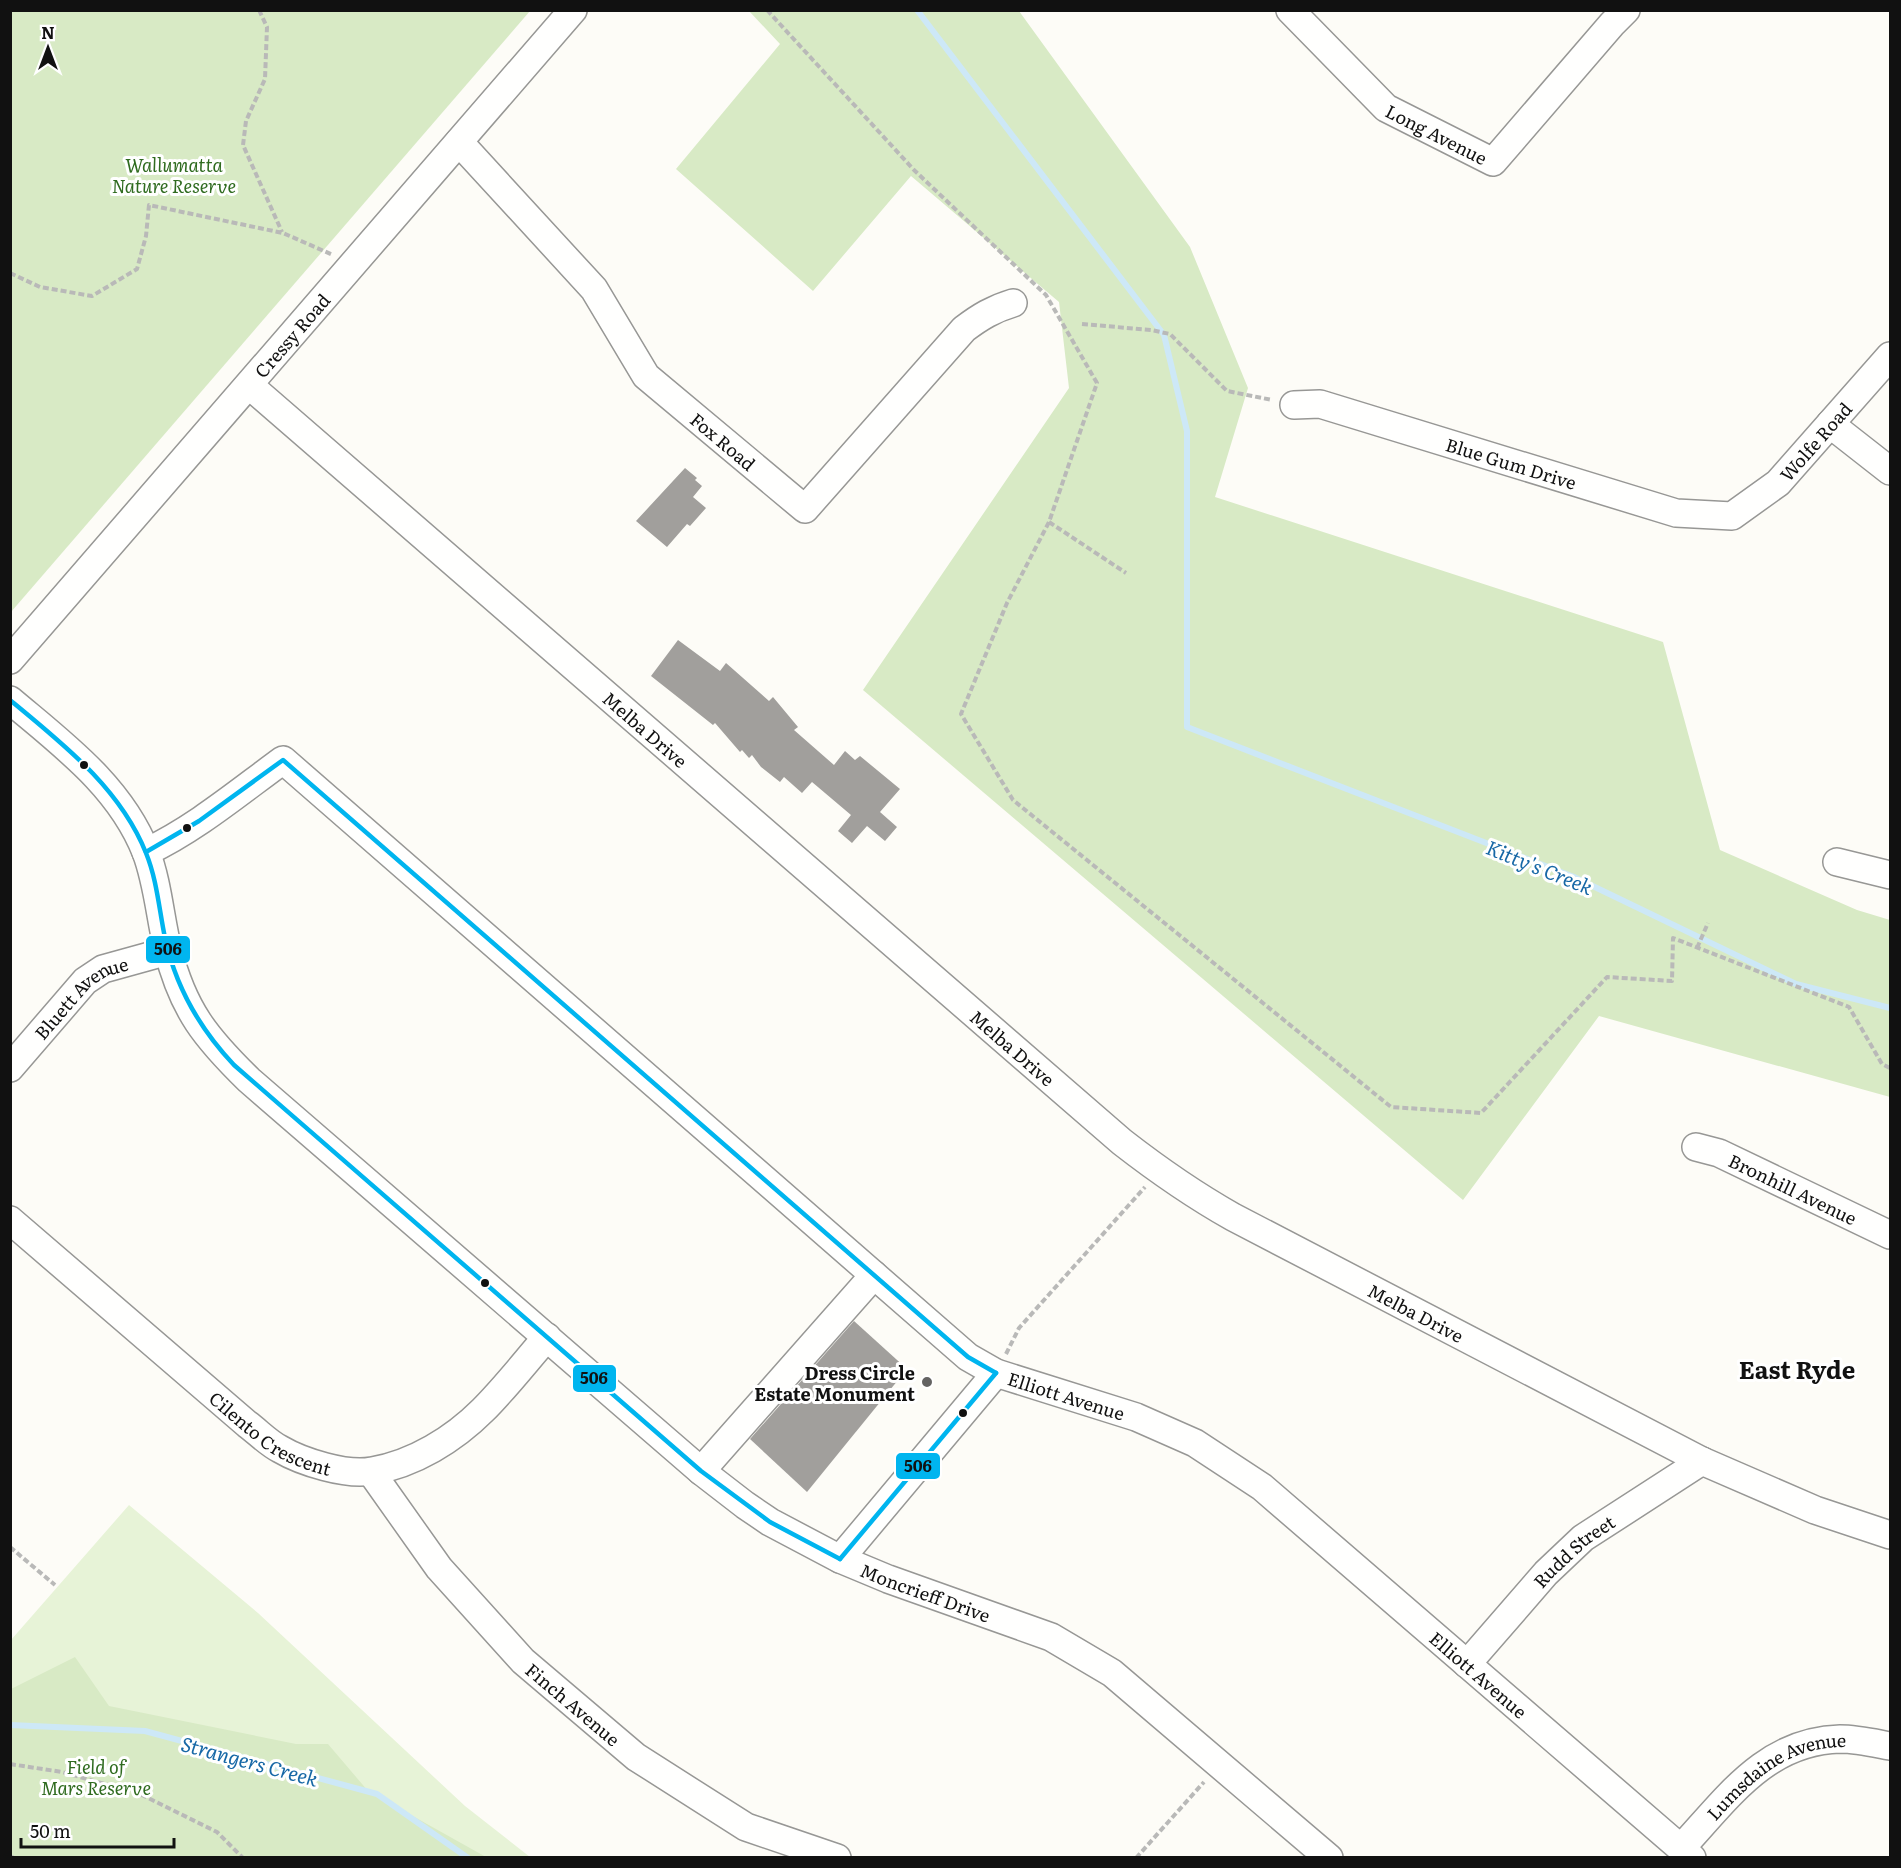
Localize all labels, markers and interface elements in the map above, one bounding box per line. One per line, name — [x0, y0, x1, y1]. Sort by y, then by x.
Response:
north arrow — [18, 18, 78, 78]
text: N — [41, 20, 55, 44]
street label: Long Avenue — [1381, 97, 1492, 171]
park label: Wallumatta Nature Reserve — [112, 151, 236, 199]
street label: Cressy Road — [247, 287, 336, 383]
street label: Wolfe Road — [1773, 395, 1858, 487]
street label: Fox Road — [685, 405, 762, 476]
street label: Blue Gum Drive — [1443, 430, 1580, 495]
street label: Melba Drive — [597, 685, 694, 773]
unlabelled marker — [78, 759, 90, 771]
unlabelled marker — [181, 822, 193, 834]
water label: Kitty's Creek — [1482, 831, 1598, 901]
line badge: 506 — [145, 935, 191, 964]
text: 506 — [154, 936, 182, 960]
street label: Bluett Avenue — [27, 949, 131, 1045]
street label: Melba Drive — [965, 1003, 1061, 1092]
street label: Bronhill Avenue — [1724, 1146, 1862, 1231]
street label: Melba Drive — [1364, 1276, 1469, 1348]
unlabelled marker — [479, 1277, 491, 1289]
district label: East Ryde — [1739, 1351, 1855, 1386]
place label: Dress Circle Estate Monument — [754, 1359, 915, 1407]
line badge: 506 — [572, 1364, 617, 1393]
street label: Elliott Avenue — [1005, 1364, 1128, 1426]
text: 506 — [580, 1365, 608, 1389]
marker: Dress Circle Estate Monument — [920, 1375, 934, 1389]
street label: Cilento Crescent — [204, 1384, 335, 1482]
unlabelled marker — [957, 1407, 969, 1419]
line badge: 506 — [895, 1452, 941, 1480]
text: 506 — [904, 1453, 932, 1477]
street label: Rudd Street — [1526, 1507, 1620, 1593]
street label: Moncrieff Drive — [856, 1556, 994, 1628]
street label: Elliott Avenue — [1424, 1624, 1534, 1724]
street label: Finch Avenue — [520, 1656, 626, 1752]
street label: Lumsdaine Avenue — [1700, 1725, 1846, 1825]
water label: Strangers Creek — [178, 1727, 322, 1793]
park label: Field of Mars Reserve — [41, 1753, 151, 1801]
scale bar — [21, 1811, 174, 1849]
text: 50 m — [30, 1817, 71, 1844]

